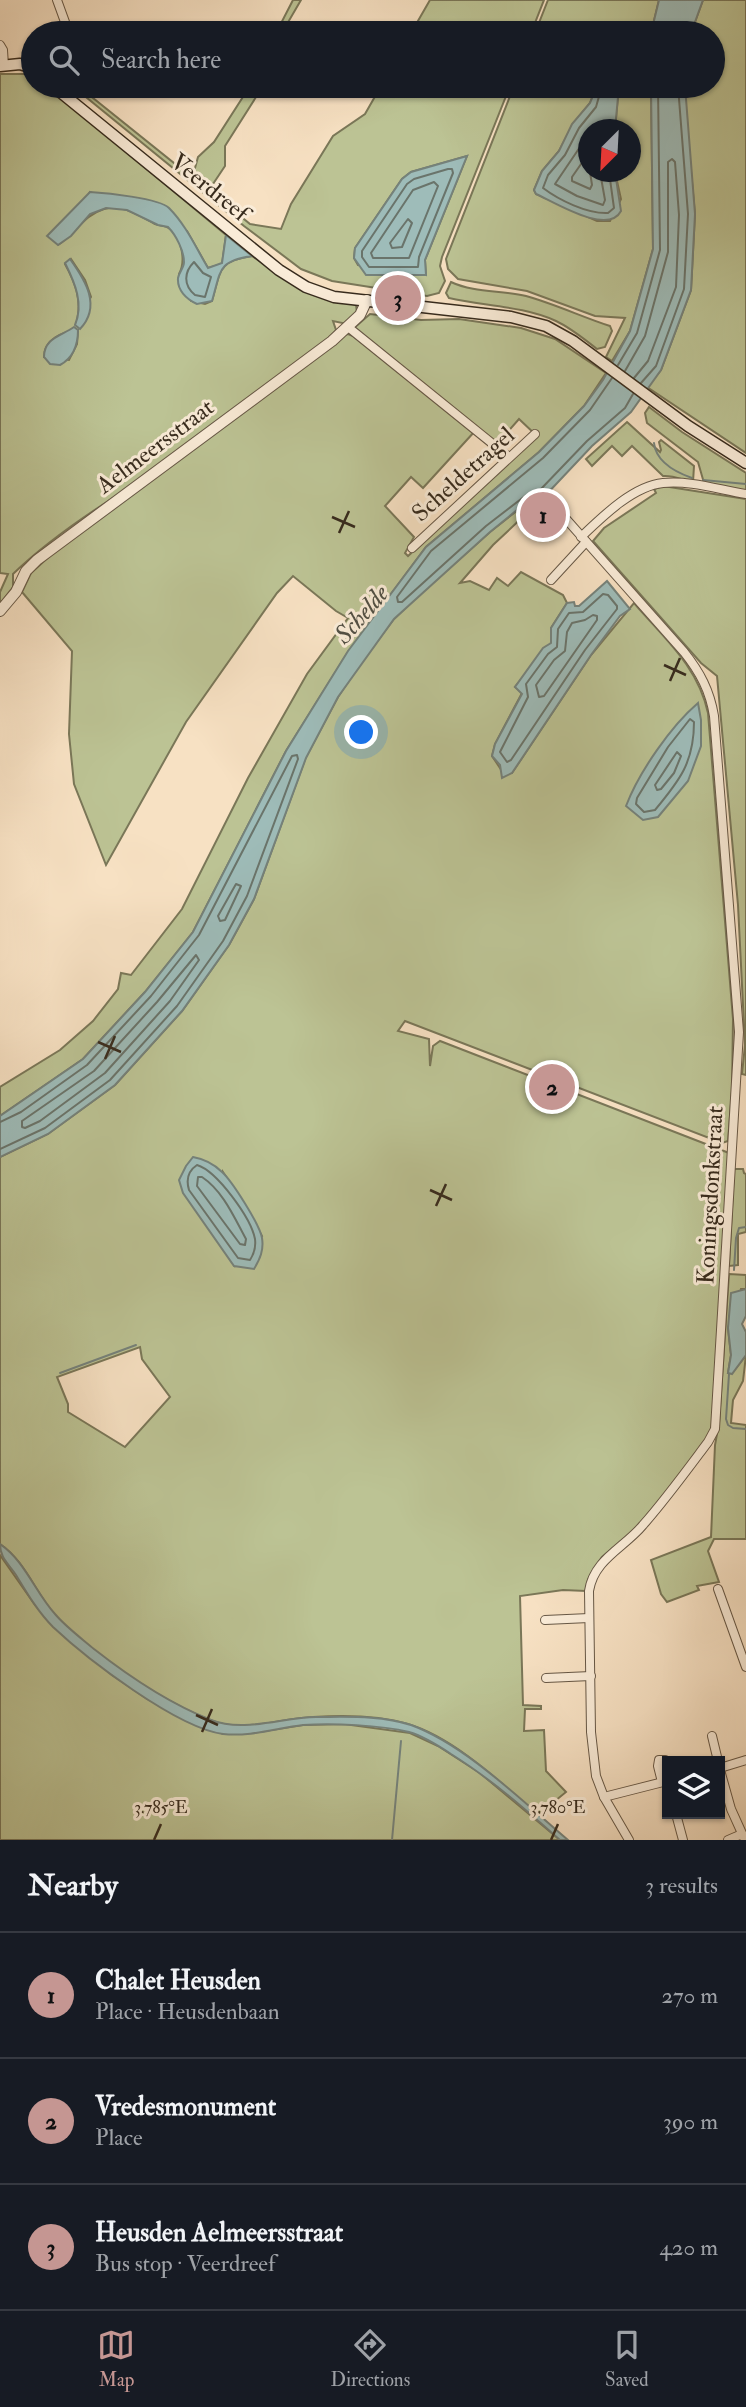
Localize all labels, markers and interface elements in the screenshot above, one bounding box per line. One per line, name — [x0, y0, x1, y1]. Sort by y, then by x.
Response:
search box — [21, 21, 725, 98]
icon: search — [45, 41, 83, 79]
text: Search here — [101, 44, 221, 76]
north arrow — [578, 119, 641, 182]
street label: Veerdreef — [164, 146, 258, 231]
pin: 3 — [375, 272, 421, 324]
street label: Aelmeersstraat — [89, 392, 221, 501]
street label: Scheldetragel — [405, 420, 521, 529]
pin: 1 — [520, 489, 566, 541]
water label: Schelde — [327, 578, 396, 651]
your location — [344, 715, 378, 749]
pin: 2 — [529, 1061, 575, 1113]
street label: Koningsdonkstraat — [690, 1105, 731, 1285]
map controls — [662, 1756, 725, 1819]
button: layers — [662, 1756, 725, 1819]
text: 3.785°E — [134, 1796, 188, 1819]
text: 3.780°E — [531, 1796, 586, 1819]
text: Nearby — [28, 1867, 118, 1904]
text: 3 results — [645, 1871, 718, 1900]
text: Chalet Heusden — [95, 1965, 261, 1997]
text: 1 — [47, 1981, 55, 2010]
text: 270 m — [661, 1981, 718, 2010]
text: Place · Heusdenbaan — [95, 1997, 280, 2026]
text: Vredesmonument — [95, 2091, 276, 2123]
text: 2 — [45, 2107, 57, 2136]
text: 390 m — [663, 2107, 718, 2136]
text: Place — [95, 2123, 143, 2152]
text: Heusden Aelmeersstraat — [95, 2217, 343, 2249]
text: 3 — [47, 2233, 55, 2262]
text: 420 m — [659, 2233, 718, 2262]
text: Bus stop · Veerdreef — [95, 2249, 275, 2278]
tab: Map — [97, 2326, 135, 2392]
tab: Directions — [330, 2326, 410, 2392]
tab: Saved — [605, 2326, 649, 2392]

